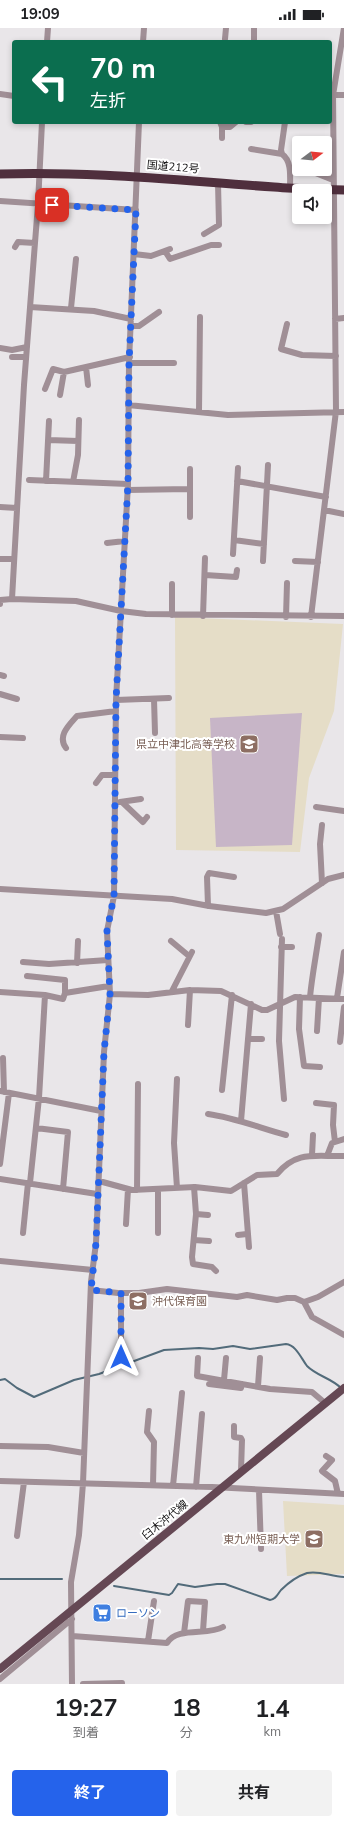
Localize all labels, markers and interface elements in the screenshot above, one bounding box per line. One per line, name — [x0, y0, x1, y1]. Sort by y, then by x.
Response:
text: 19:09 — [20, 4, 60, 24]
text: 70 m — [90, 50, 156, 88]
icon: left — [24, 56, 76, 108]
text: 左折 — [90, 89, 126, 113]
north arrow — [292, 136, 332, 176]
map controls — [292, 136, 332, 224]
street label: 国道212号 — [146, 157, 200, 177]
button: sound — [292, 184, 332, 224]
pin — [35, 188, 69, 222]
icon: arrive — [41, 194, 63, 216]
school or university icon: 県立中津北高等学校 — [238, 733, 260, 755]
place label: 県立中津北高等学校 — [136, 737, 235, 752]
school or university icon: 沖代保育園 — [127, 1290, 149, 1312]
place label: 沖代保育園 — [152, 1294, 207, 1309]
position arrow — [100, 1336, 142, 1378]
street label: 臼木沖代線 — [139, 1497, 191, 1543]
school or university icon: 東九州短期大学 — [303, 1528, 325, 1550]
place label: 東九州短期大学 — [223, 1532, 300, 1547]
supermarket icon: ローソン — [91, 1602, 113, 1624]
place label: ローソン — [116, 1606, 160, 1621]
text: 19:27 — [54, 1692, 118, 1724]
text: 18 — [172, 1692, 201, 1724]
text: 1.4 — [255, 1693, 290, 1725]
text: km — [264, 1723, 281, 1741]
text: 到着 — [73, 1724, 99, 1742]
text: 分 — [180, 1724, 193, 1742]
button: 終了 — [12, 1770, 168, 1816]
button: 共有 — [176, 1770, 332, 1816]

